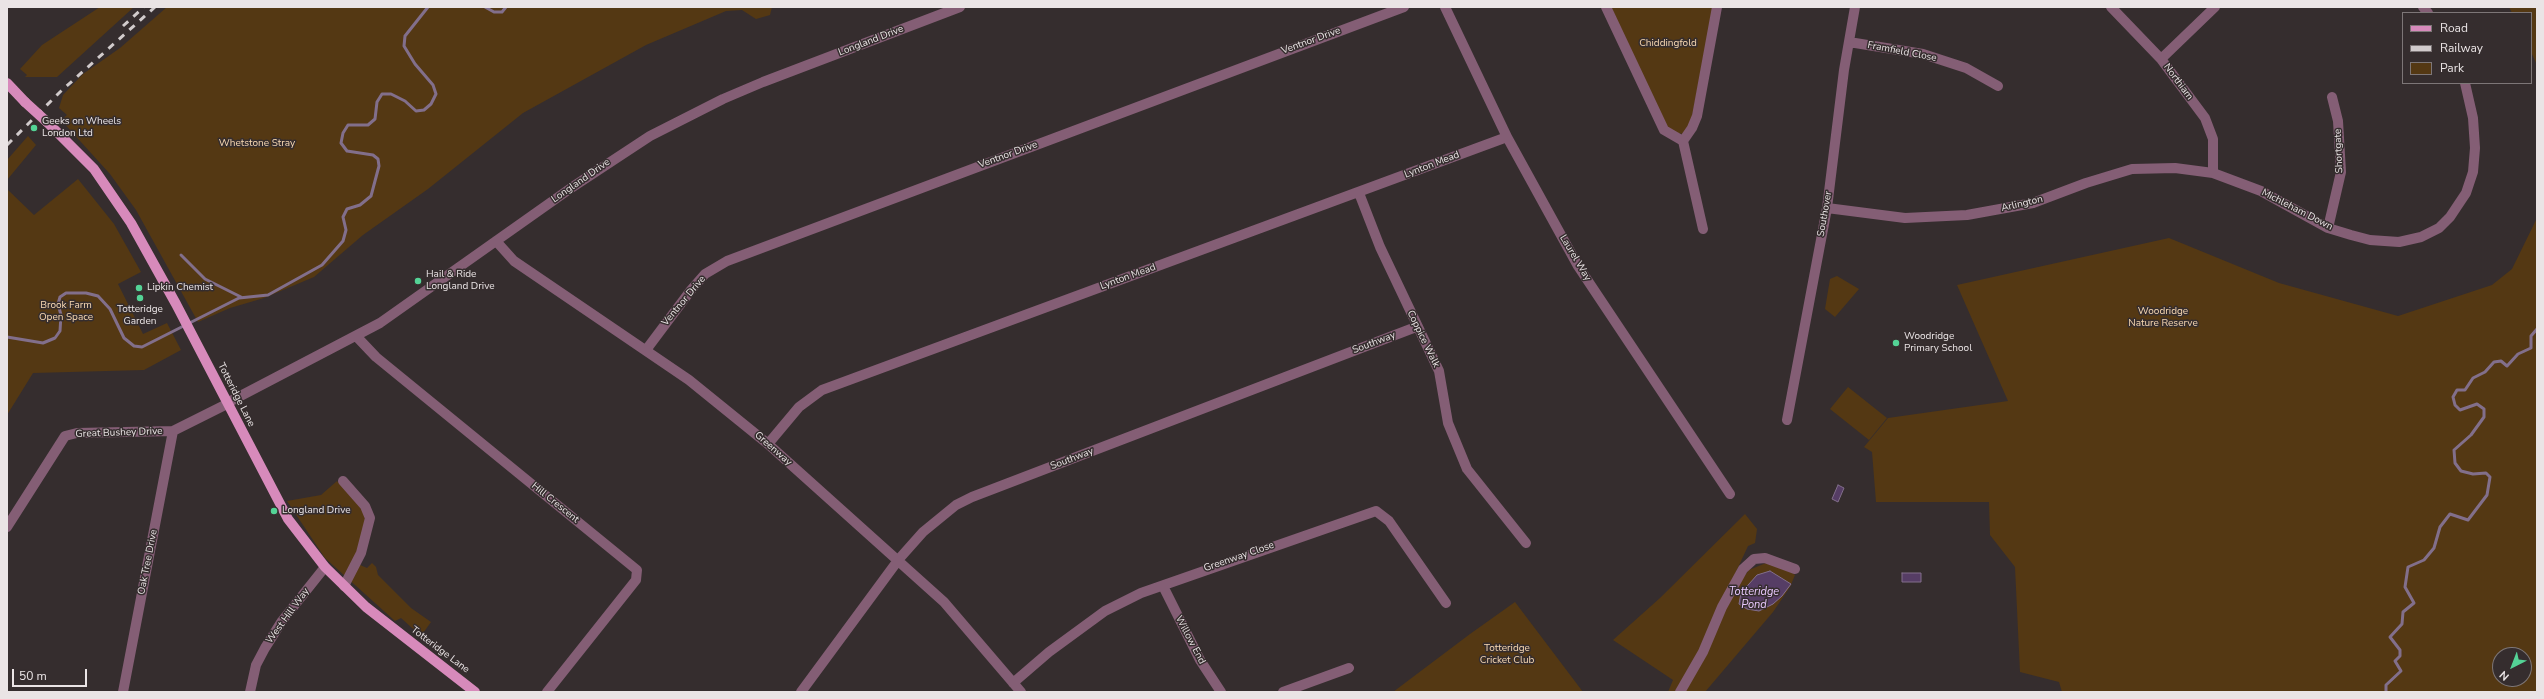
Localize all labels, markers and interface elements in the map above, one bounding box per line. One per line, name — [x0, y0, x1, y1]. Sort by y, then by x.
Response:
legend — [2402, 12, 2532, 84]
text: Road — [2440, 20, 2468, 36]
street label: Longland Drive — [837, 23, 905, 59]
street label: Ventnor Drive — [1280, 25, 1342, 57]
park label: Chiddingfold — [1639, 38, 1697, 50]
street label: Framfield Close — [1866, 39, 1938, 65]
text: Railway — [2440, 40, 2483, 56]
text: Park — [2440, 60, 2464, 76]
street label: Northiam — [2161, 62, 2195, 102]
place label: Geeks on Wheels London Ltd — [42, 116, 121, 140]
marker: Geeks on Wheels London Ltd — [29, 123, 39, 133]
street label: Shortgate — [2332, 128, 2346, 174]
park label: Whetstone Stray — [219, 138, 295, 150]
street label: Ventnor Drive — [977, 139, 1039, 171]
street label: Lynton Mead — [1403, 149, 1461, 181]
street label: Longland Drive — [549, 156, 613, 206]
street label: Michleham Down — [2259, 187, 2335, 233]
street label: Southover — [1815, 190, 1835, 238]
street label: Arlington — [2000, 193, 2044, 215]
street label: Laurel Way — [1557, 233, 1593, 283]
street label: Lynton Mead — [1099, 261, 1157, 293]
place label: Hail & Ride Longland Drive — [426, 269, 495, 292]
street label: Ventnor Drive — [660, 273, 708, 329]
marker: Hail & Ride Longland Drive — [413, 276, 423, 286]
place label: Lipkin Chemist — [147, 282, 213, 294]
marker: Lipkin Chemist — [134, 283, 144, 293]
marker: Totteridge Garden — [135, 293, 145, 303]
park label: Brook Farm Open Space — [39, 300, 93, 324]
place label: Totteridge Garden — [117, 304, 163, 328]
park label: Woodridge Nature Reserve — [2128, 306, 2198, 330]
street label: Coppice Walk — [1404, 308, 1442, 370]
street label: Southway — [1351, 329, 1397, 357]
place label: Woodridge Primary School — [1904, 331, 1972, 354]
marker: Woodridge Primary School — [1891, 338, 1901, 348]
street label: Totteridge Lane — [215, 361, 257, 429]
street label: Great Bushey Drive — [75, 425, 163, 441]
street label: Greenway — [752, 429, 794, 469]
street label: Southway — [1049, 445, 1095, 473]
street label: Hill Crescent — [529, 480, 581, 526]
place label: Longland Drive — [282, 505, 351, 517]
marker: Longland Drive — [269, 506, 279, 516]
street label: Oak Tree Drive — [136, 528, 160, 596]
street label: Greenway Close — [1202, 539, 1276, 575]
water label: Totteridge Pond — [1729, 585, 1779, 611]
street label: West Hill Way — [264, 586, 312, 646]
street label: Willow End — [1172, 614, 1208, 666]
street label: Totteridge Lane — [408, 624, 472, 676]
park label: Totteridge Cricket Club — [1480, 643, 1534, 666]
north arrow — [2492, 647, 2532, 687]
scale bar — [14, 661, 89, 687]
text: N — [2496, 667, 2512, 684]
text: 50 m — [19, 668, 47, 684]

